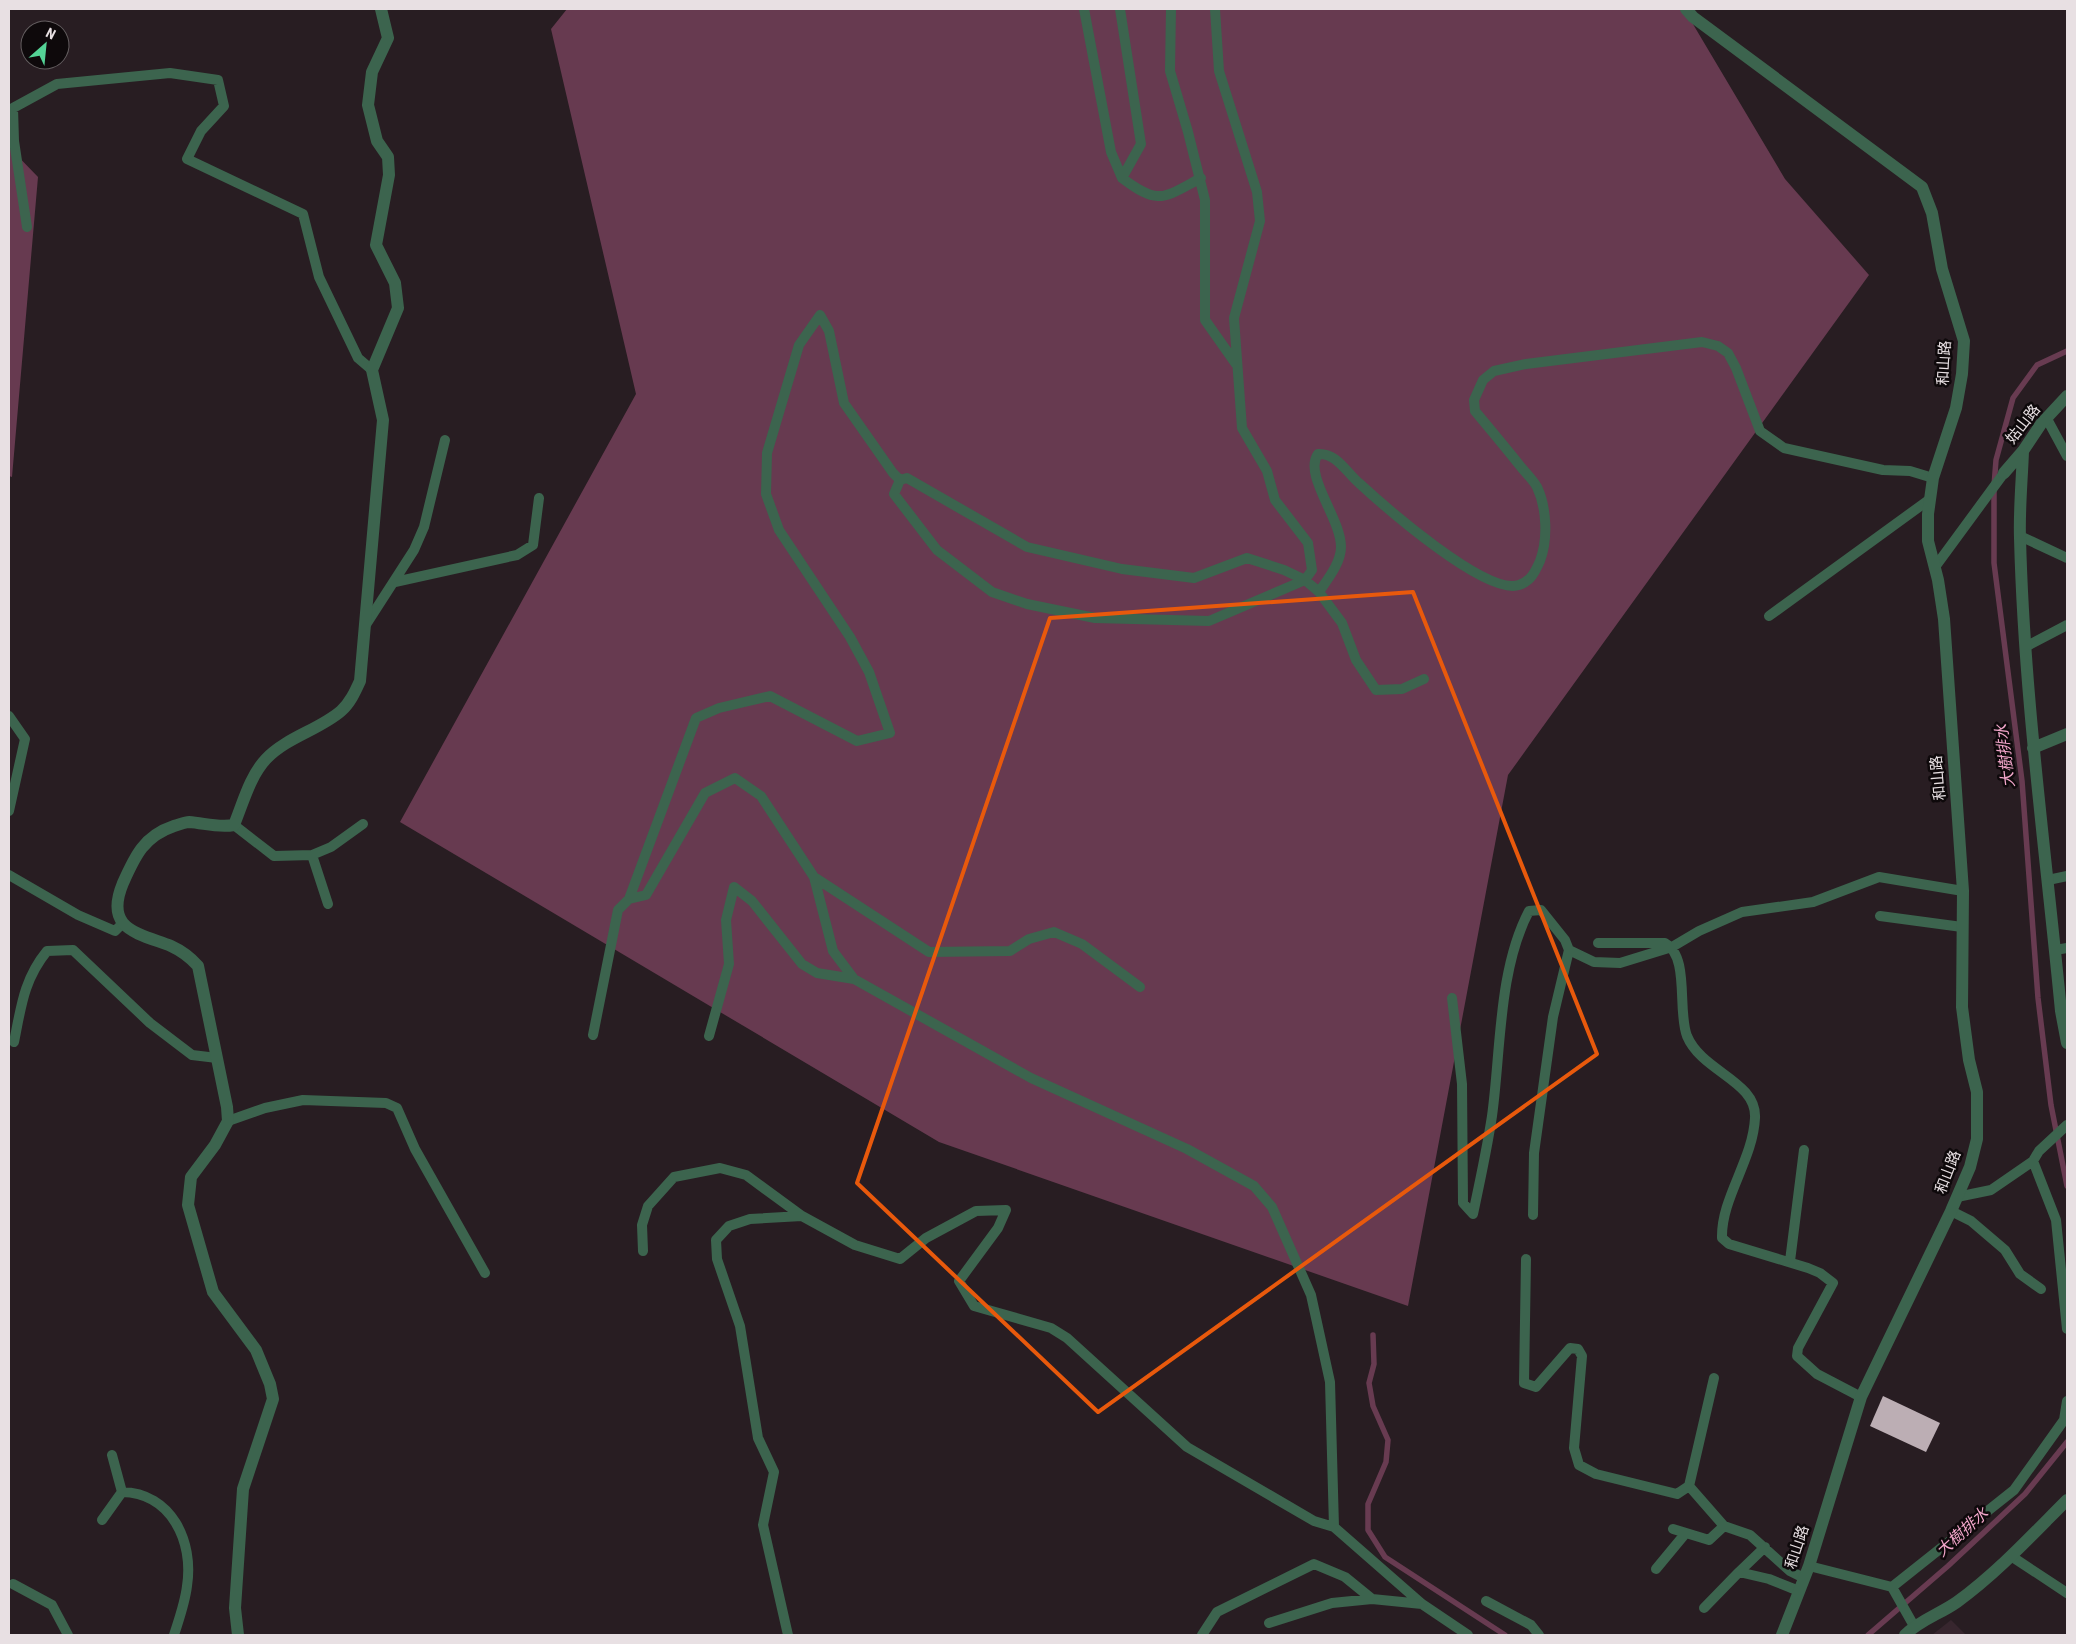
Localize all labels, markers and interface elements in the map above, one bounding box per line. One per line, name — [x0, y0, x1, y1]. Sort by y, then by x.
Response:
north arrow — [20, 20, 70, 70]
text: N — [43, 24, 58, 42]
street label: 和山路 — [1934, 340, 1954, 386]
street label: 姑山路 — [2002, 401, 2044, 447]
water label: 大樹排水 — [1992, 722, 2018, 789]
street label: 和山路 — [1927, 755, 1949, 801]
street label: 和山路 — [1932, 1148, 1964, 1196]
water label: 大樹排水 — [1932, 1503, 1993, 1560]
street label: 和山路 — [1781, 1523, 1813, 1571]

